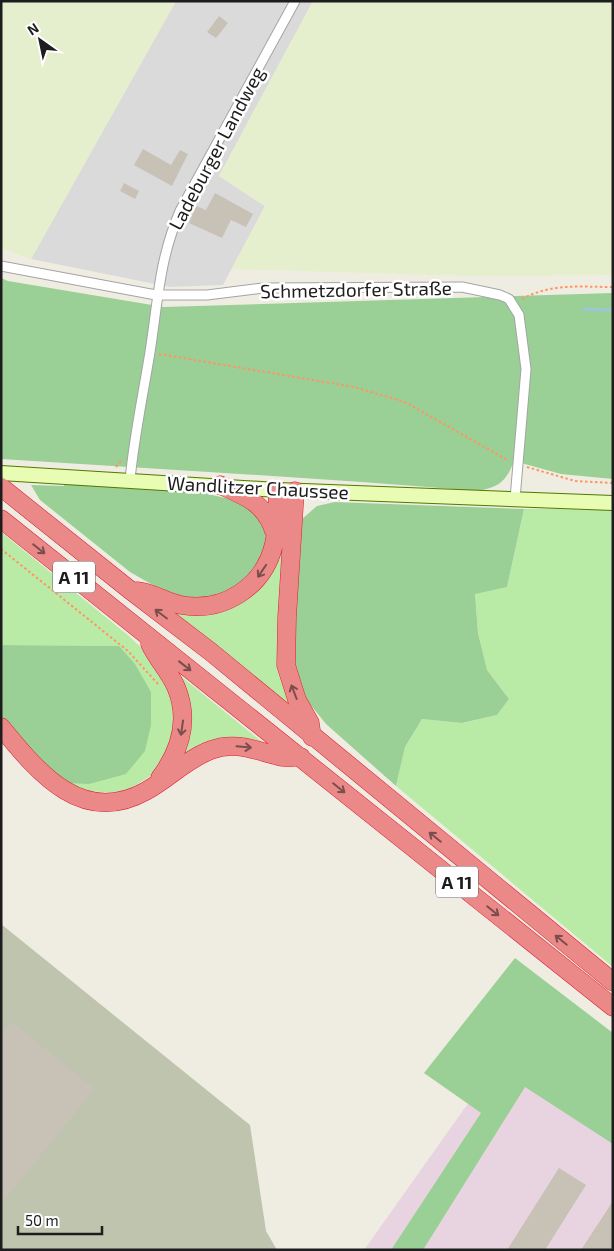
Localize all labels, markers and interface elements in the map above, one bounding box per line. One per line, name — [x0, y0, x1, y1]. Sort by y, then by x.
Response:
north arrow — [15, 15, 65, 65]
text: N — [24, 19, 42, 39]
street label: Ladeburger Landweg — [163, 62, 269, 233]
street label: Schmetzdorfer Straße — [260, 276, 452, 302]
street label: Wandlitzer Chaussee — [167, 471, 349, 503]
one-way arrow — [32, 544, 45, 555]
road number: A 11 — [53, 562, 95, 592]
one-way arrow — [257, 564, 267, 578]
one-way arrow — [154, 609, 168, 619]
one-way arrow — [178, 661, 191, 672]
one-way arrow — [289, 685, 298, 701]
one-way arrow — [177, 720, 187, 736]
one-way arrow — [236, 742, 252, 752]
one-way arrow — [332, 782, 345, 793]
one-way arrow — [429, 831, 442, 842]
road number: A 11 — [436, 866, 478, 898]
one-way arrow — [486, 906, 500, 916]
one-way arrow — [555, 934, 568, 945]
scale bar — [18, 1204, 101, 1236]
text: 50 m — [25, 1211, 59, 1229]

